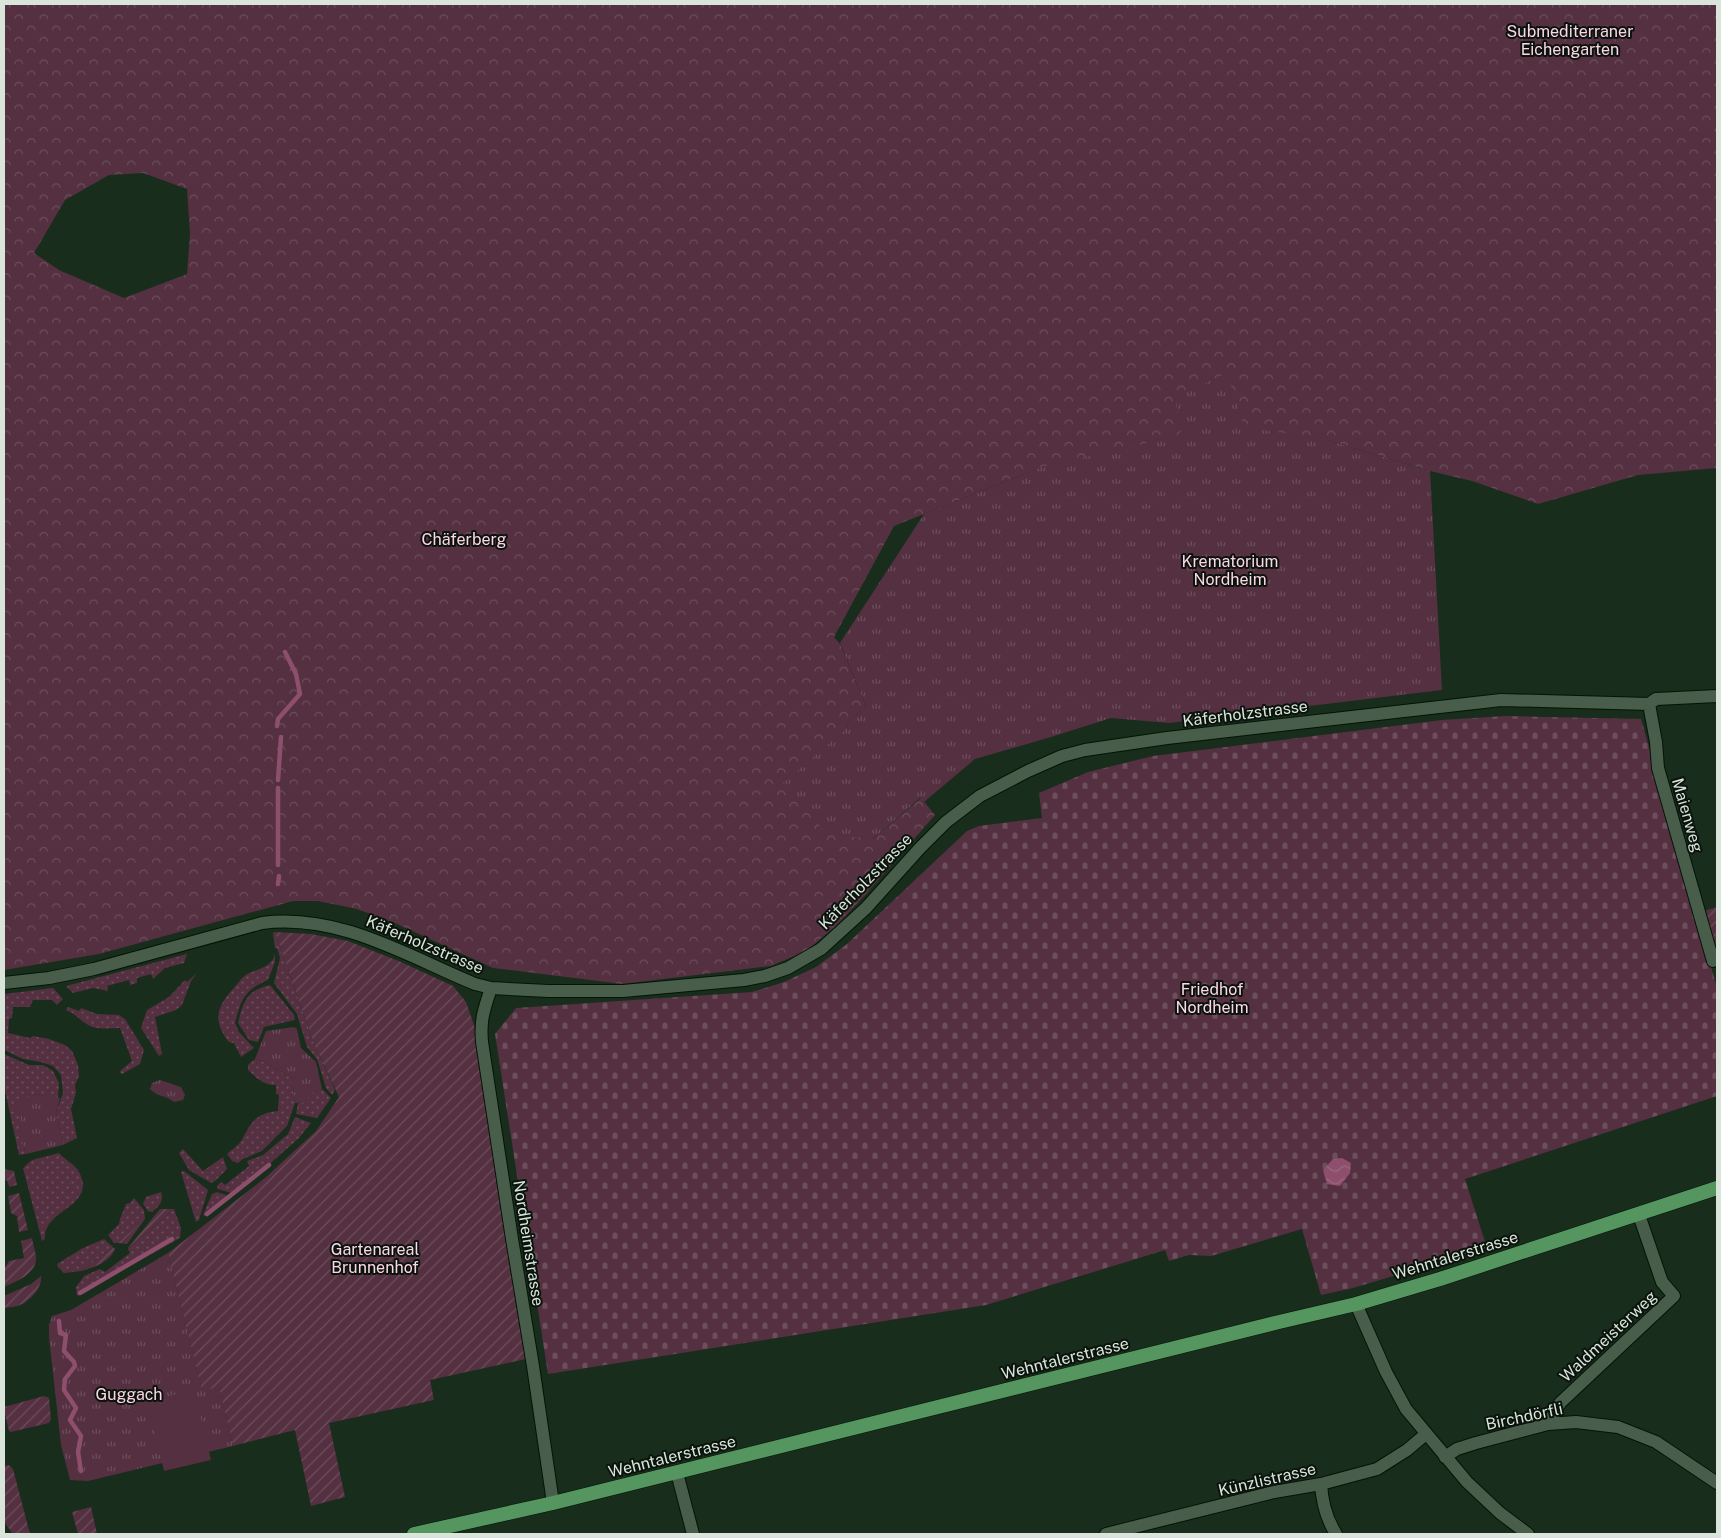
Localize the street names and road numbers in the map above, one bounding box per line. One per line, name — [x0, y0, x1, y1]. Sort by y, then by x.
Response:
street label: Käferholzstrasse — [1181, 696, 1309, 731]
street label: Maienweg — [1668, 776, 1707, 854]
street label: Käferholzstrasse — [815, 829, 916, 933]
street label: Käferholzstrasse — [363, 911, 486, 978]
street label: Nordheimstrasse — [509, 1179, 548, 1307]
street label: Wehntalerstrasse — [1390, 1227, 1520, 1284]
street label: Waldmeisterweg — [1556, 1287, 1661, 1386]
street label: Wehntalerstrasse — [999, 1333, 1131, 1383]
street label: Birchdörfli — [1484, 1399, 1564, 1434]
street label: Wehntalerstrasse — [606, 1431, 738, 1481]
street label: Künzlistrasse — [1216, 1459, 1318, 1500]

